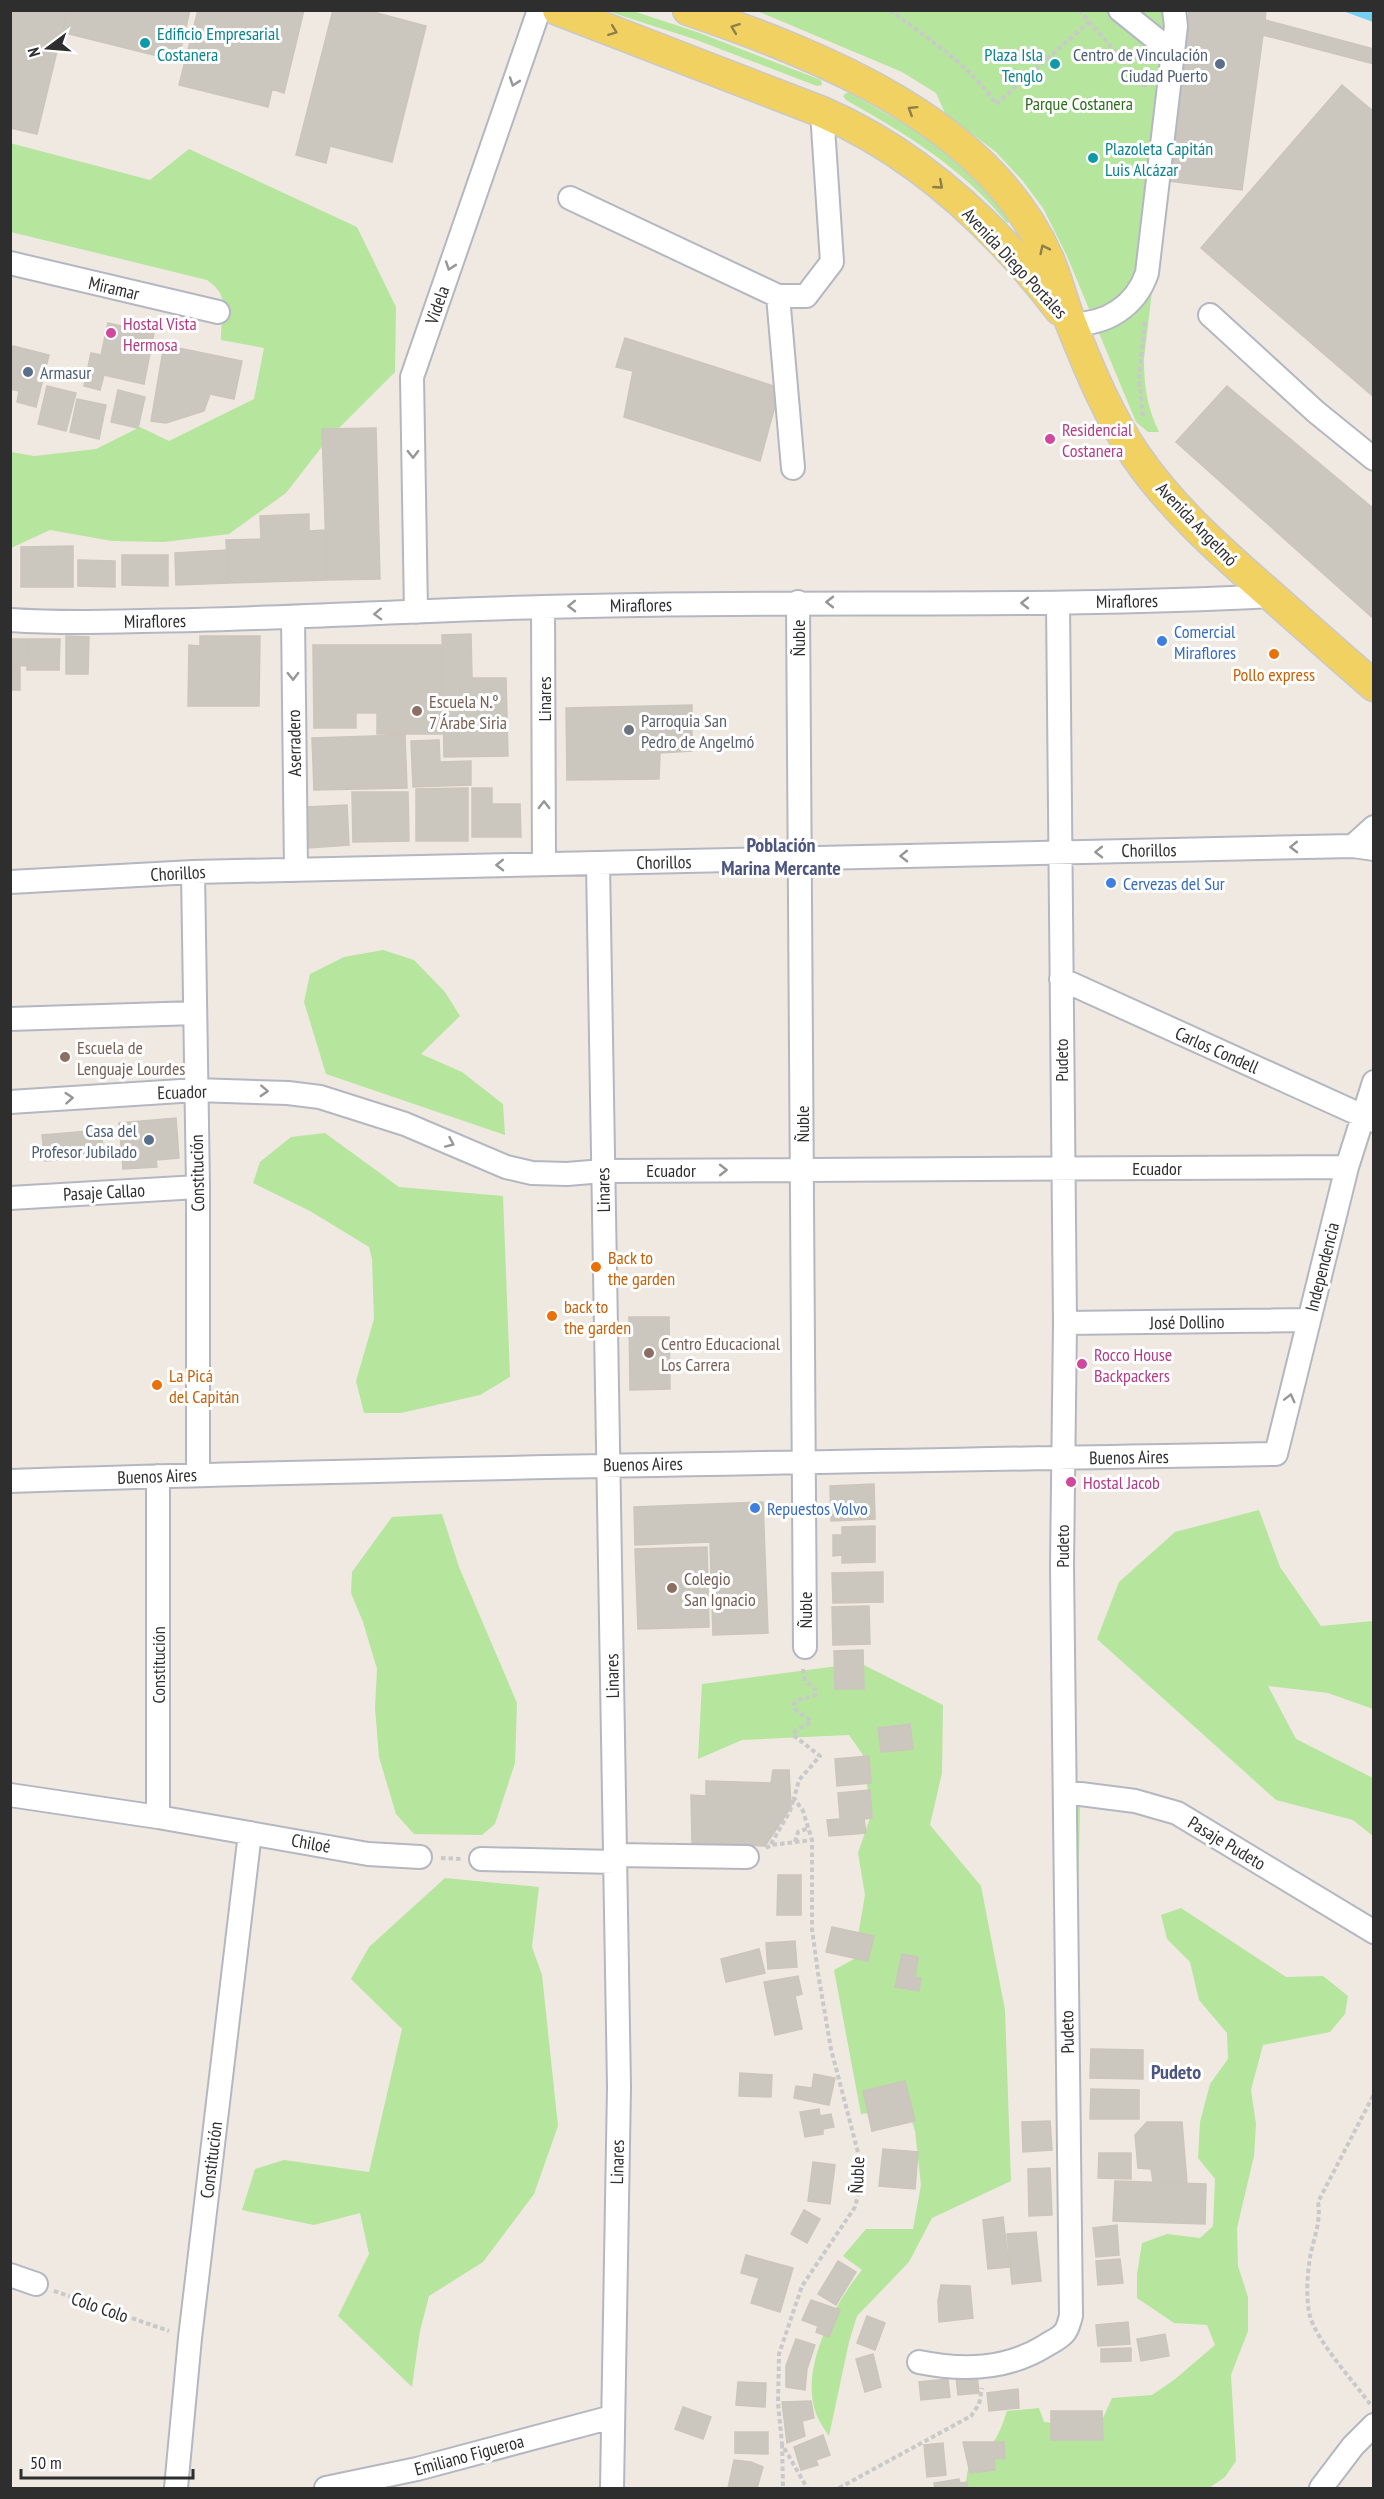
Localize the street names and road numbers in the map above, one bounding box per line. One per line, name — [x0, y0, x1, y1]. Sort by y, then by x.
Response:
street label: Avenida Diego Portales — [958, 203, 1072, 323]
street label: Miramar — [86, 271, 142, 305]
street label: Videla — [419, 283, 454, 328]
street label: Avenida Angelmó — [1151, 477, 1243, 571]
street label: Miraflores — [1096, 589, 1158, 613]
street label: Miraflores — [610, 593, 672, 617]
street label: Miraflores — [124, 609, 186, 633]
street label: Ñuble — [787, 620, 810, 656]
street label: Linares — [533, 677, 556, 721]
street label: Aserradero — [282, 709, 306, 777]
street label: Chorillos — [1121, 838, 1177, 862]
street label: Chorillos — [636, 850, 692, 874]
street label: Chorillos — [150, 860, 206, 886]
street label: Carlos Condell — [1172, 1021, 1263, 1079]
street label: Pudeto — [1050, 1038, 1073, 1082]
street label: Ecuador — [157, 1080, 207, 1104]
street label: Ñuble — [791, 1106, 814, 1142]
street label: Constitución — [185, 1134, 209, 1212]
street label: Ecuador — [1132, 1157, 1182, 1180]
street label: Ecuador — [646, 1159, 696, 1182]
street label: Linares — [591, 1167, 615, 1213]
street label: Pasaje Callao — [63, 1178, 146, 1206]
street label: Independencia — [1300, 1220, 1344, 1314]
street label: José Dollino — [1148, 1310, 1225, 1334]
street label: Buenos Aires — [1089, 1445, 1169, 1469]
street label: Buenos Aires — [603, 1452, 683, 1476]
street label: Buenos Aires — [117, 1463, 197, 1489]
street label: Pudeto — [1051, 1524, 1074, 1568]
street label: Ñuble — [794, 1592, 817, 1628]
street label: Constitución — [147, 1626, 170, 1704]
street label: Linares — [600, 1653, 624, 1699]
street label: Pasaje Pudeto — [1184, 1811, 1270, 1875]
street label: Chiloé — [290, 1828, 332, 1858]
street label: Pudeto — [1055, 2010, 1079, 2054]
street label: Constitución — [195, 2120, 227, 2200]
street label: Linares — [605, 2139, 629, 2185]
street label: Ñuble — [845, 2156, 869, 2194]
street label: Colo Colo — [68, 2287, 132, 2328]
street label: Emiliano Figueroa — [412, 2429, 526, 2481]

